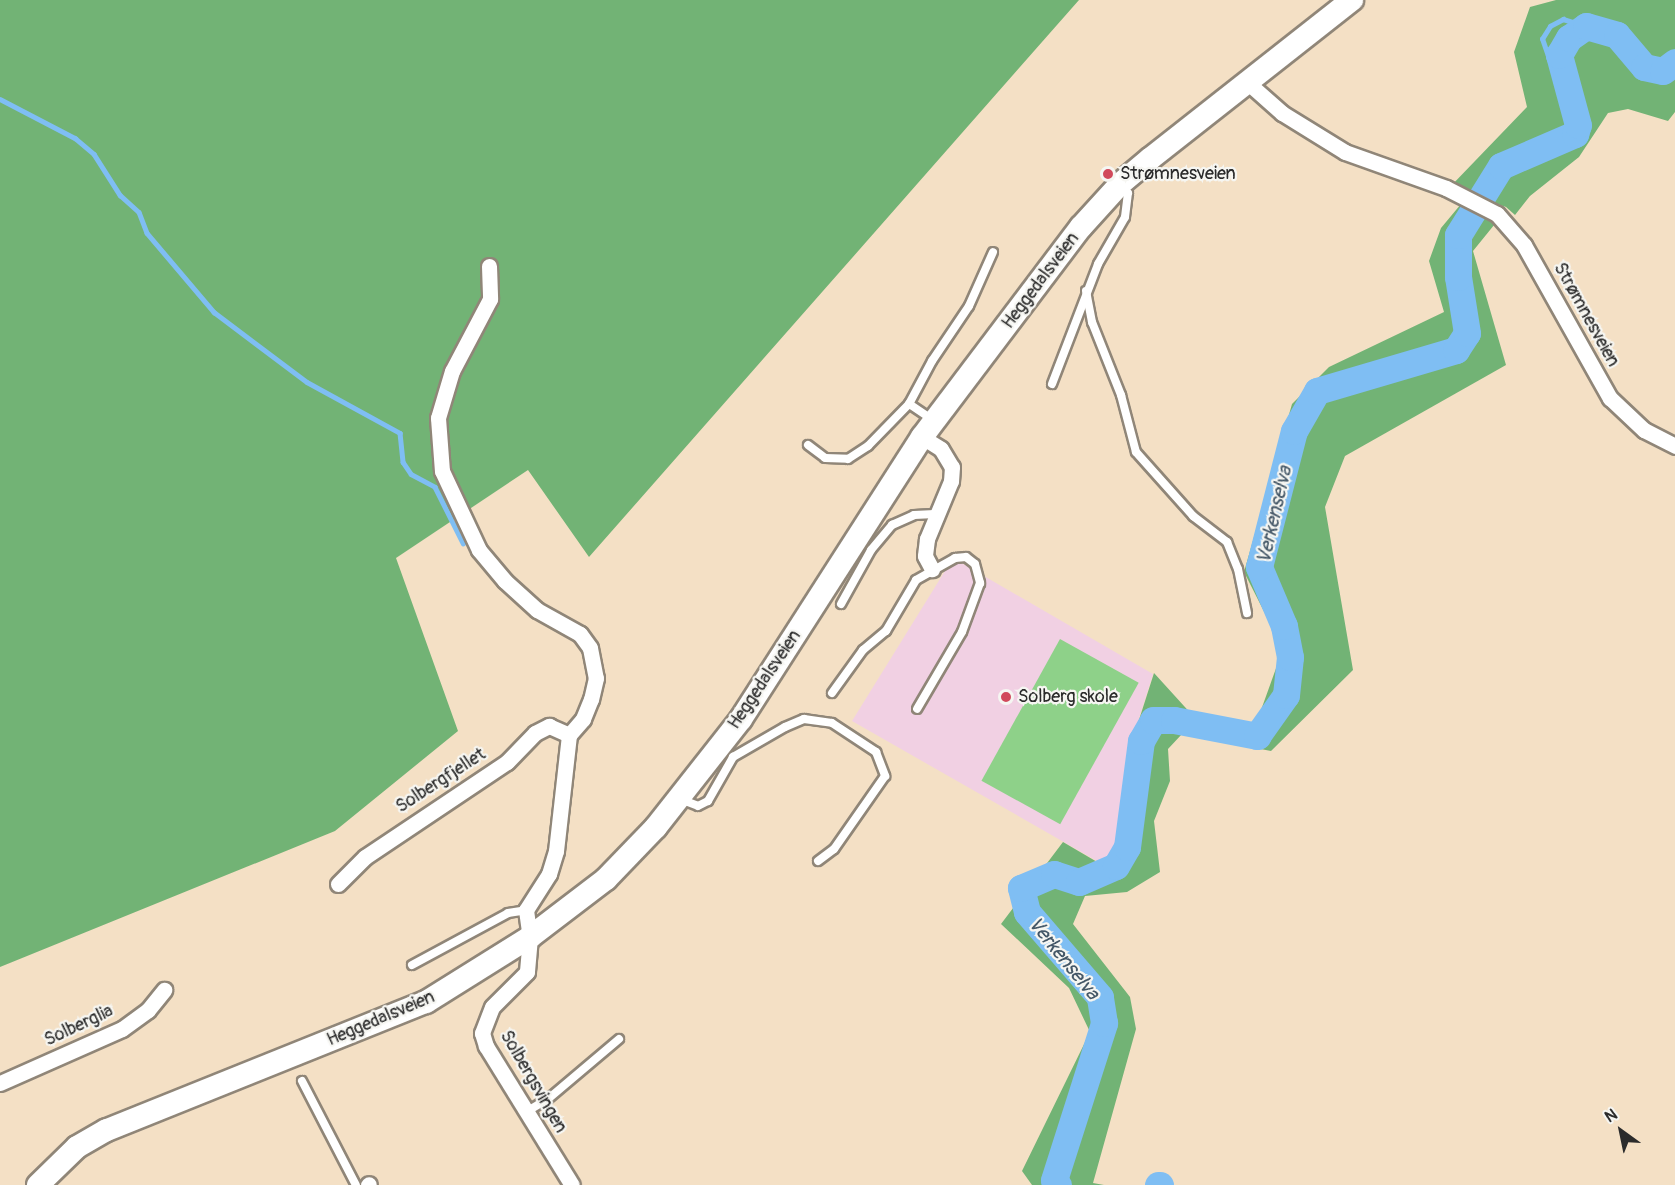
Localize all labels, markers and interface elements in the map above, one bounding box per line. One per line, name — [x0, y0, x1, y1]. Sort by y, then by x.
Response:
place label: Strømnesveien — [1120, 163, 1236, 185]
marker: Strømnesveien — [1101, 167, 1115, 181]
street label: Heggedalsveien — [998, 229, 1084, 333]
street label: Strømnesveien — [1548, 259, 1624, 371]
water label: Verkenselva — [1251, 464, 1297, 566]
street label: Heggedalsveien — [724, 626, 806, 734]
place label: Solberg skole — [1018, 686, 1118, 708]
marker: Solberg skole — [999, 690, 1013, 704]
street label: Solbergfjellet — [392, 744, 490, 818]
water label: Verkenselva — [1023, 912, 1105, 1004]
street label: Heggedalsveien — [324, 987, 438, 1051]
street label: Solberglia — [41, 1001, 117, 1051]
street label: Solbergsvingen — [495, 1027, 571, 1137]
north arrow — [1591, 1101, 1651, 1161]
text: N — [1601, 1105, 1621, 1127]

